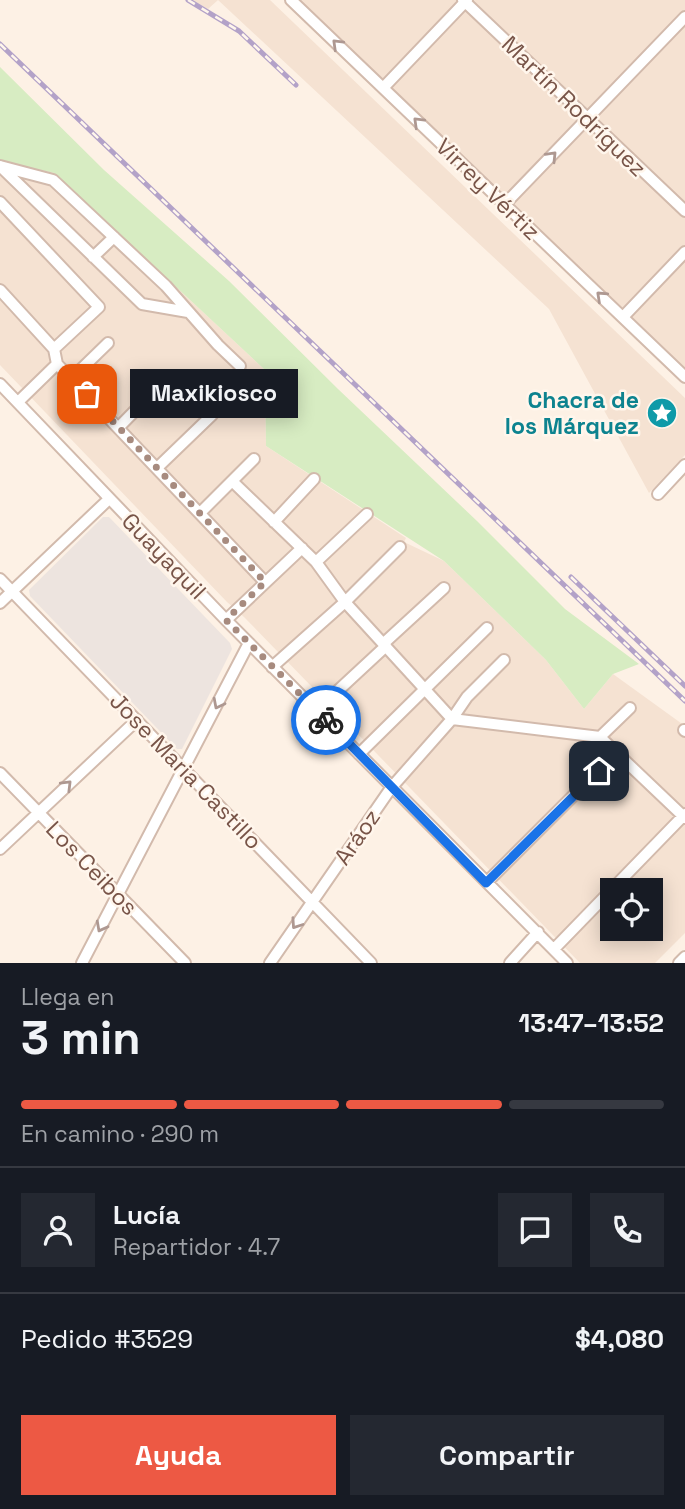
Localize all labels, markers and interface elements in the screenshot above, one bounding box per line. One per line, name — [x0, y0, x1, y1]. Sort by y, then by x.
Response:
street label: Martín Rodríguez — [495, 29, 653, 183]
one-way arrow — [332, 39, 345, 52]
one-way arrow — [413, 117, 426, 130]
street label: Virrey Vértiz — [429, 132, 547, 246]
one-way arrow — [543, 151, 556, 164]
one-way arrow — [596, 291, 609, 304]
pin — [57, 364, 117, 424]
callout: Maxikiosco — [129, 370, 297, 418]
icon: bag — [68, 375, 106, 413]
text: Maxikiosco — [151, 378, 277, 408]
place label: Chacra de los Márquez — [505, 385, 639, 441]
place icon: Chacra de los Márquez — [645, 396, 679, 430]
street label: Guayaquil — [115, 506, 213, 606]
courier — [291, 685, 361, 755]
street label: Jose Maria Castillo — [103, 686, 269, 856]
one-way arrow — [213, 697, 227, 709]
icon: bike — [307, 701, 345, 739]
pin — [569, 741, 629, 801]
icon: home — [580, 752, 618, 790]
one-way arrow — [59, 780, 72, 793]
street label: Aráoz — [327, 803, 387, 871]
street label: Los Ceibos — [40, 814, 144, 922]
map controls — [600, 878, 663, 941]
button: locate — [600, 878, 663, 941]
one-way arrow — [292, 917, 305, 930]
one-way arrow — [96, 920, 109, 932]
text: Llega en — [21, 982, 114, 1012]
text: 13:47–13:52 — [519, 1006, 664, 1040]
text: 3 min — [21, 1009, 141, 1067]
text: En camino · 290 m — [21, 1119, 219, 1149]
button: person — [21, 1193, 95, 1267]
button: chat — [498, 1193, 572, 1267]
button: phone — [590, 1193, 664, 1267]
text: Lucía — [113, 1198, 180, 1232]
text: Repartidor · 4.7 — [113, 1232, 280, 1262]
text: Pedido #3529 — [21, 1322, 193, 1356]
text: $4,080 — [575, 1322, 664, 1356]
button: Ayuda — [21, 1415, 336, 1495]
button: Compartir — [350, 1415, 664, 1495]

